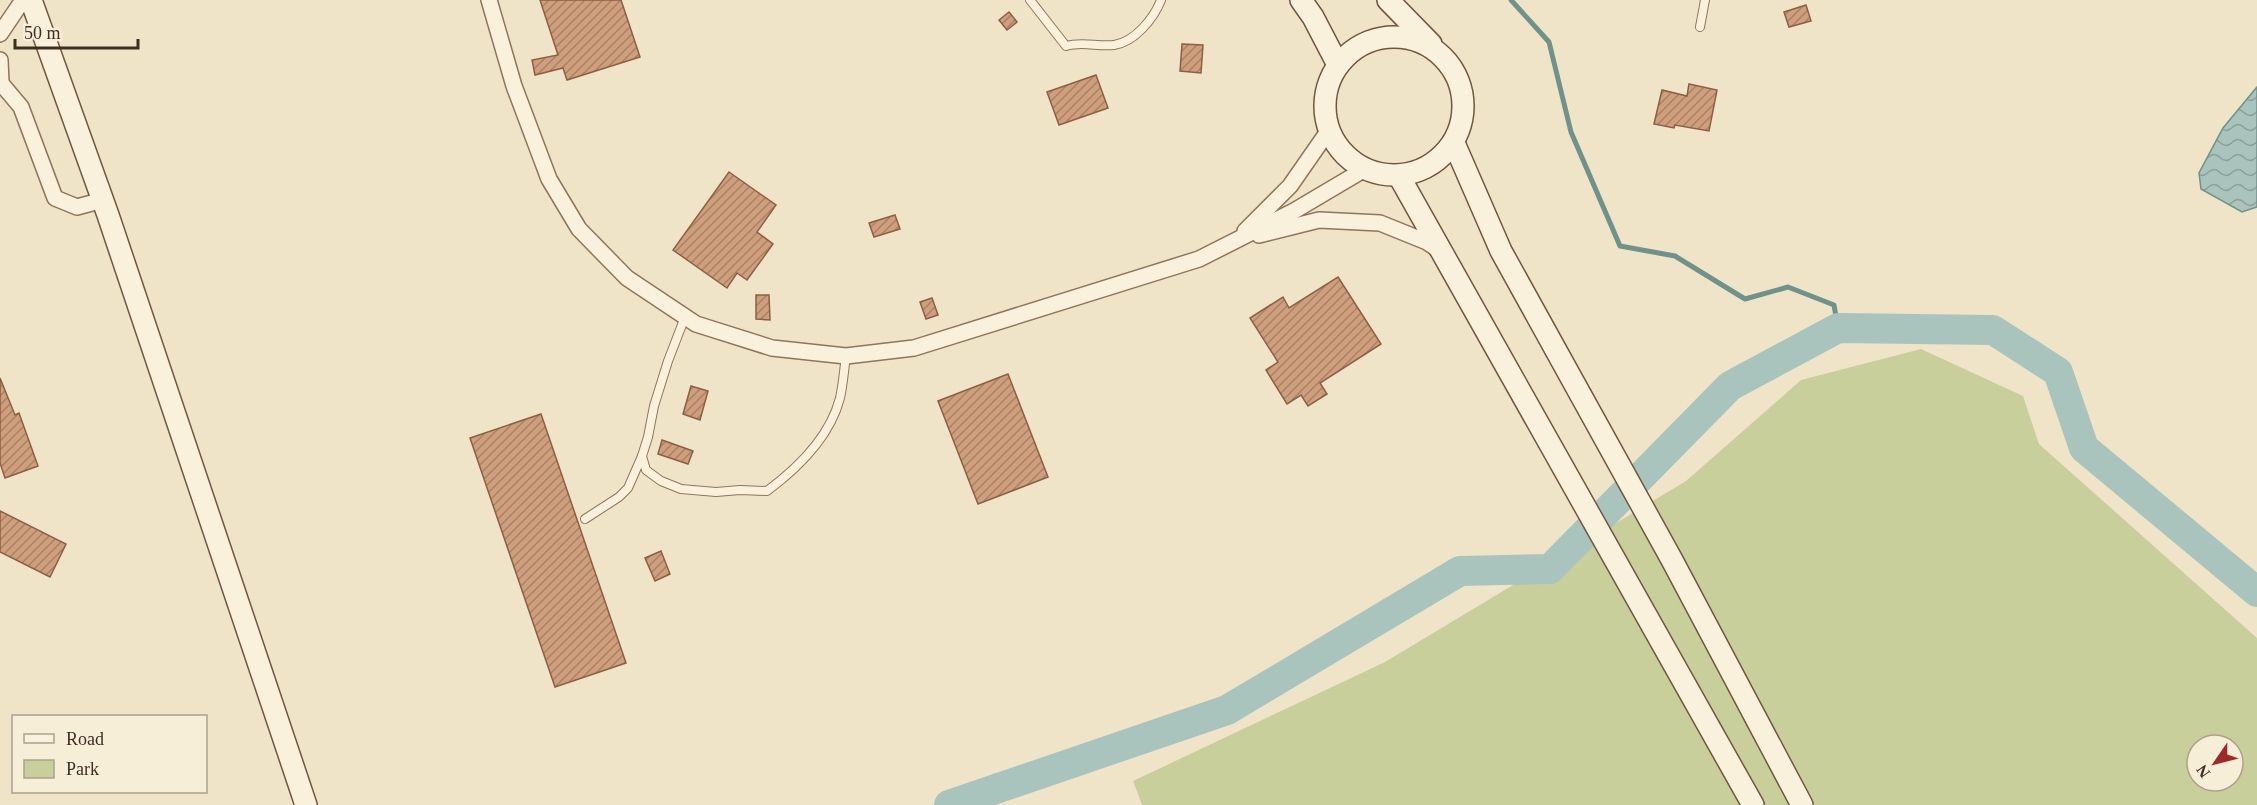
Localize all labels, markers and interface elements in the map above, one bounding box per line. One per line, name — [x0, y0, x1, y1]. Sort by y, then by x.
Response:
scale bar — [15, 12, 138, 50]
text: 50 m — [24, 23, 61, 43]
legend — [12, 715, 207, 793]
text: Road — [66, 729, 104, 749]
north arrow — [2185, 733, 2245, 793]
text: Park — [66, 759, 99, 779]
text: N — [2193, 761, 2213, 781]

